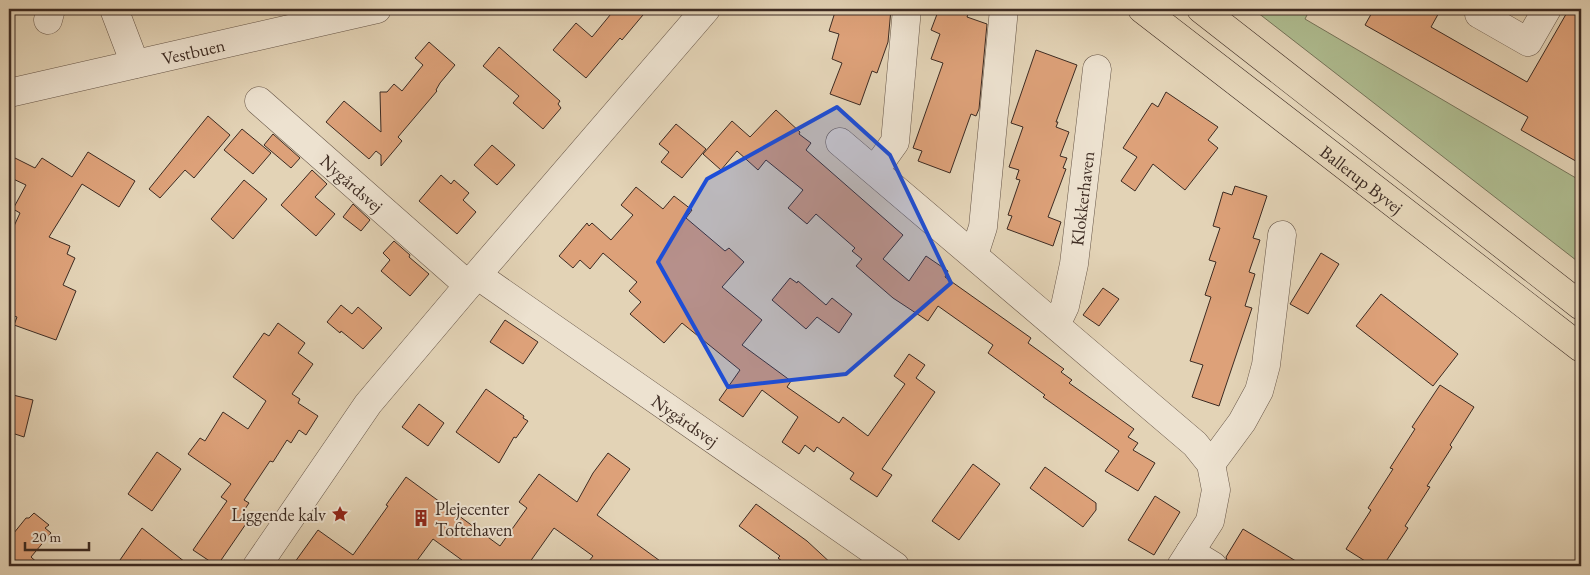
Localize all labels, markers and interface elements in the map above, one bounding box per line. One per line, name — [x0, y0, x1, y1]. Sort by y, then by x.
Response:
street label: Vestbuen — [159, 32, 228, 69]
street label: Ballerup Byvej — [1316, 140, 1408, 218]
street label: Nygårdsvej — [316, 149, 388, 217]
street label: Klokkerhaven — [1065, 149, 1099, 247]
street label: Nygårdsvej — [647, 389, 723, 451]
place label: Plejecenter Toftehaven — [435, 497, 513, 541]
place label: Liggende kalv — [231, 503, 326, 526]
place icon: Liggende kalv — [330, 504, 350, 524]
building icon: Plejecenter Toftehaven — [411, 508, 431, 528]
scale bar — [25, 520, 89, 552]
text: 20 m — [32, 527, 61, 546]

